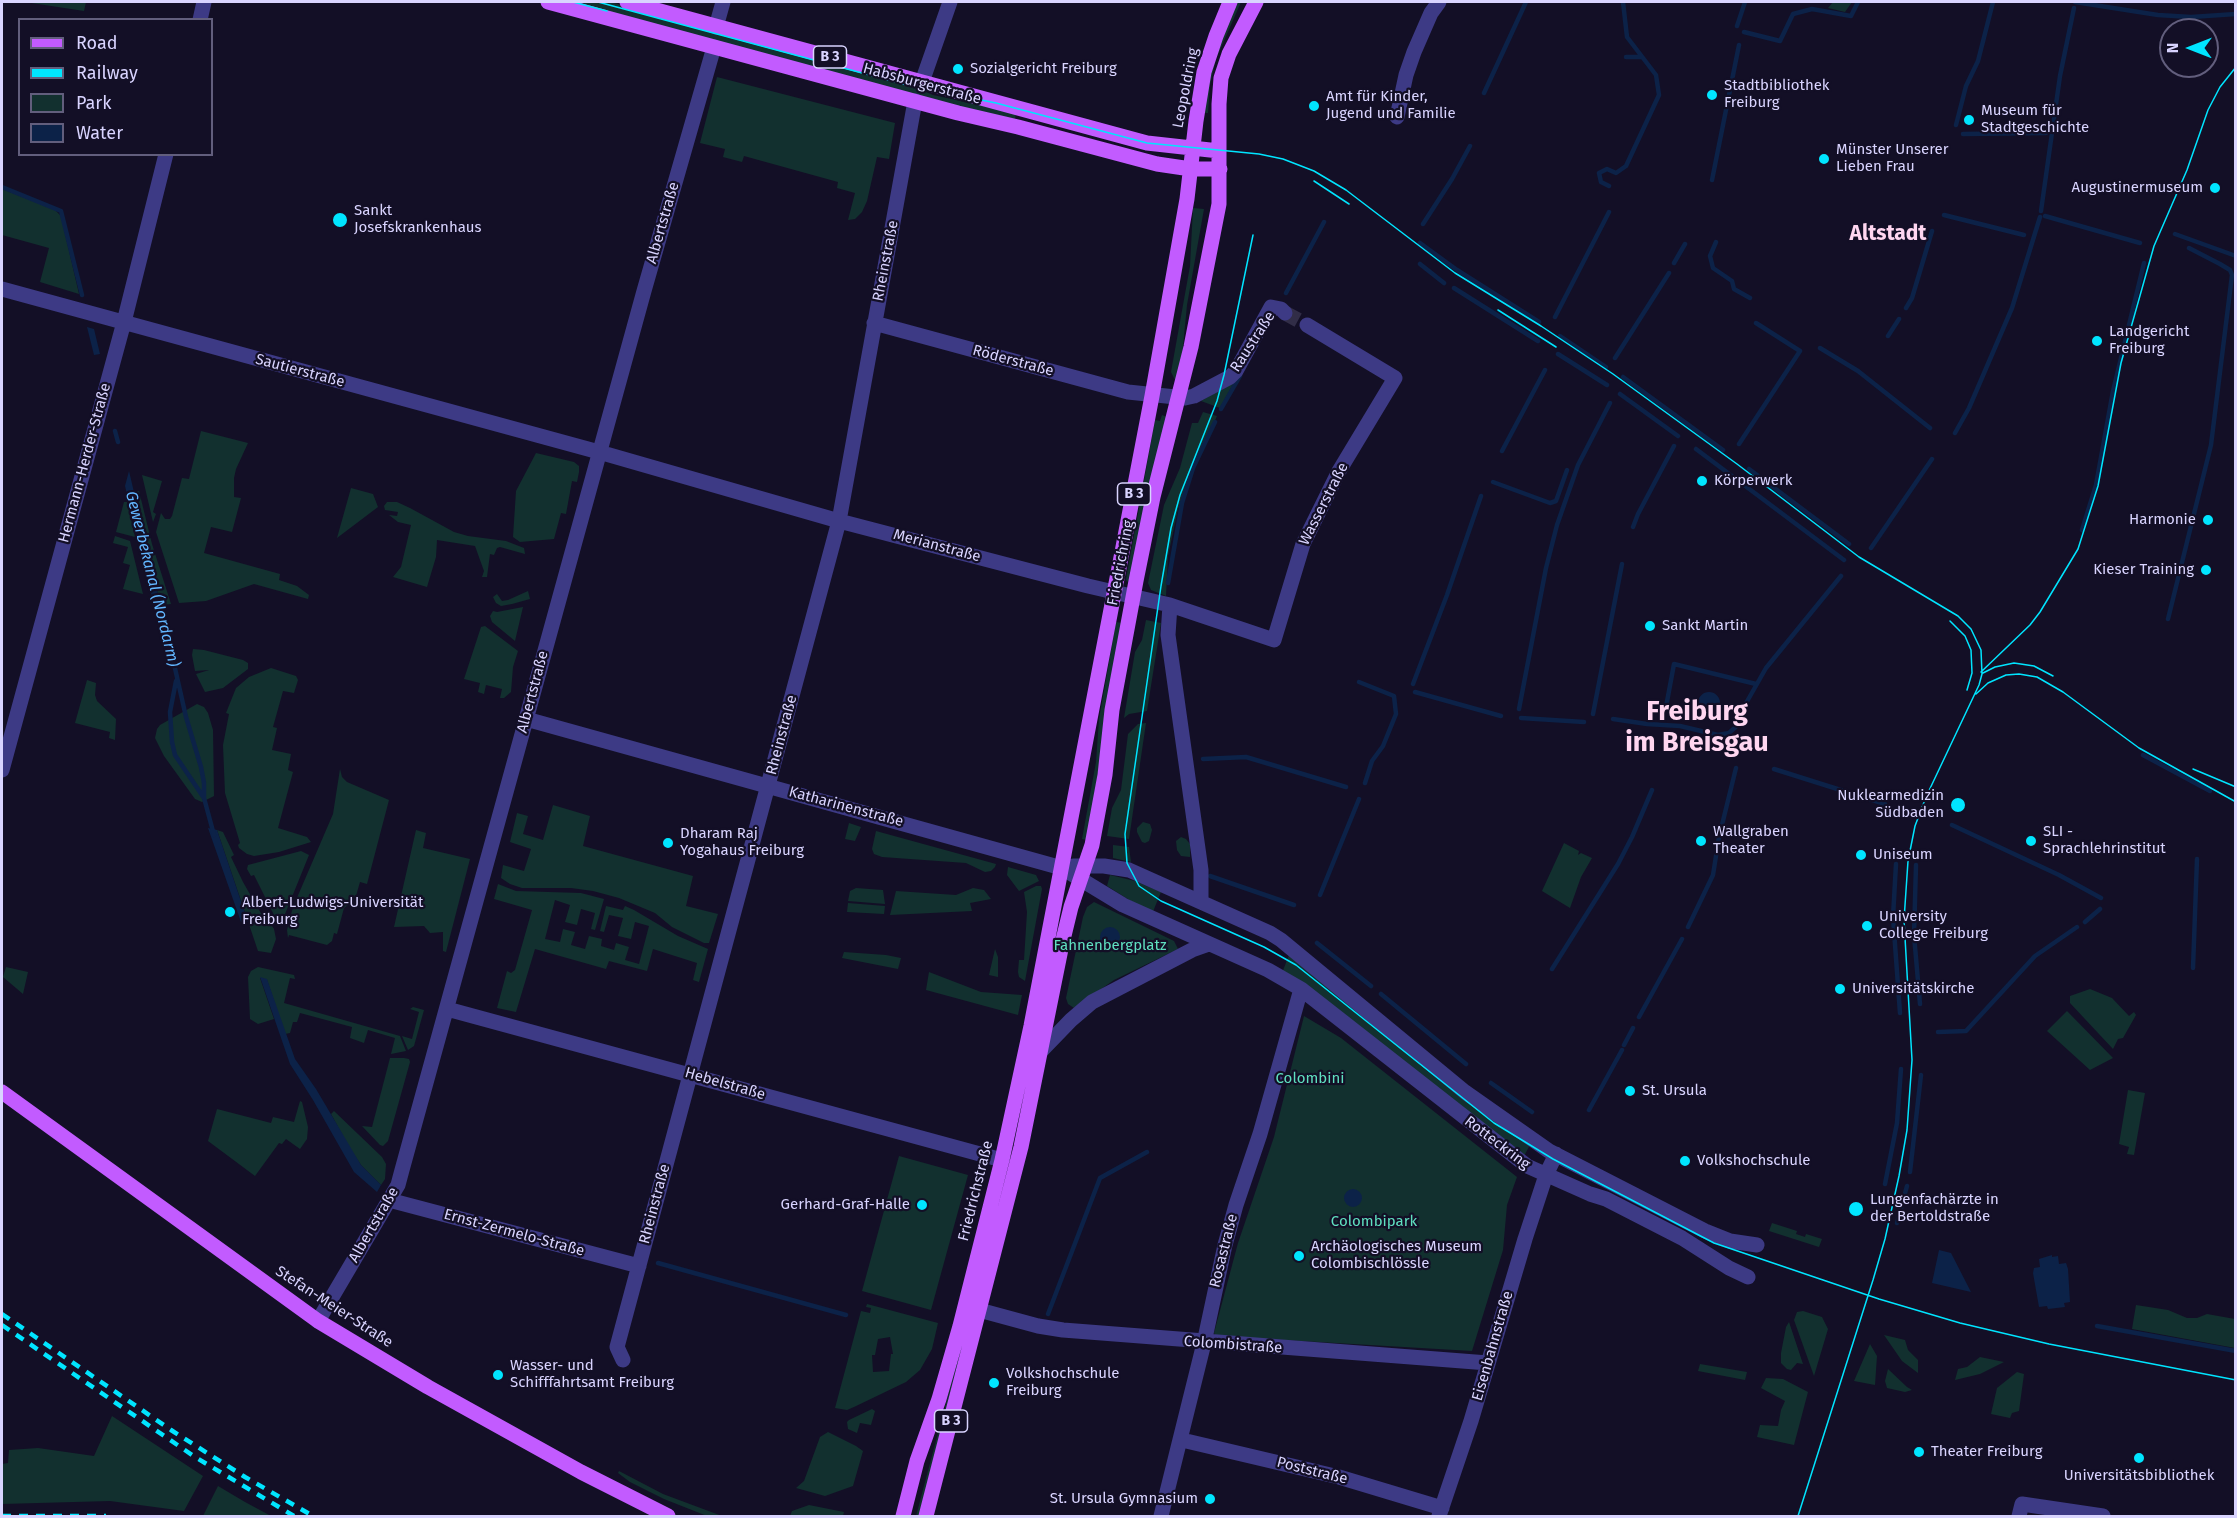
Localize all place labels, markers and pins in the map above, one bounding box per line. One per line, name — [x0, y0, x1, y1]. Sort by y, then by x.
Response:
place label: Sozialgericht Freiburg — [970, 60, 1117, 78]
marker: Sozialgericht Freiburg — [951, 62, 965, 76]
place label: Stadtbibliothek Freiburg — [1724, 77, 1830, 112]
place label: Amt für Kinder, Jugend und Familie — [1326, 88, 1456, 123]
marker: Stadtbibliothek Freiburg — [1705, 88, 1719, 102]
marker: Amt für Kinder, Jugend und Familie — [1307, 99, 1321, 113]
place label: Museum für Stadtgeschichte — [1981, 102, 2089, 137]
marker: Museum für Stadtgeschichte — [1962, 113, 1976, 127]
place label: Münster Unserer Lieben Frau — [1836, 141, 1949, 176]
marker: Münster Unserer Lieben Frau — [1817, 152, 1831, 166]
place label: Augustinermuseum — [2072, 179, 2203, 197]
marker: Augustinermuseum — [2208, 181, 2222, 195]
place label: Sankt Josefskrankenhaus — [354, 202, 482, 237]
marker: Sankt Josefskrankenhaus — [331, 211, 349, 229]
place label: Landgericht Freiburg — [2109, 323, 2189, 358]
marker: Landgericht Freiburg — [2090, 334, 2104, 348]
place label: Körperwerk — [1714, 472, 1792, 490]
marker: Körperwerk — [1695, 474, 1709, 488]
place label: Harmonie — [2129, 511, 2196, 529]
marker: Harmonie — [2201, 513, 2215, 527]
place label: Kieser Training — [2093, 561, 2194, 579]
marker: Kieser Training — [2199, 563, 2213, 577]
place label: Sankt Martin — [1662, 617, 1748, 635]
marker: Sankt Martin — [1643, 619, 1657, 633]
place label: Nuklearmedizin Südbaden — [1837, 787, 1944, 822]
marker: Nuklearmedizin Südbaden — [1949, 796, 1967, 814]
place label: Wallgraben Theater — [1713, 823, 1789, 858]
place label: SLI - Sprachlehrinstitut — [2043, 823, 2166, 858]
place label: Dharam Raj Yogahaus Freiburg — [680, 825, 804, 860]
marker: Wallgraben Theater — [1694, 834, 1708, 848]
marker: SLI - Sprachlehrinstitut — [2024, 834, 2038, 848]
marker: Dharam Raj Yogahaus Freiburg — [661, 836, 675, 850]
place label: Uniseum — [1873, 846, 1933, 864]
marker: Uniseum — [1854, 848, 1868, 862]
place label: Albert-Ludwigs-Universität Freiburg — [242, 894, 423, 929]
marker: Albert-Ludwigs-Universität Freiburg — [223, 905, 237, 919]
place label: University College Freiburg — [1879, 908, 1988, 943]
marker: University College Freiburg — [1860, 919, 1874, 933]
place label: Universitätskirche — [1852, 980, 1975, 998]
marker: Universitätskirche — [1833, 982, 1847, 996]
place label: St. Ursula — [1642, 1082, 1707, 1100]
marker: St. Ursula — [1623, 1084, 1637, 1098]
place label: Volkshochschule — [1697, 1152, 1810, 1170]
marker: Volkshochschule — [1678, 1154, 1692, 1168]
place label: Lungenfachärzte in der Bertoldstraße — [1870, 1191, 1999, 1226]
place label: Gerhard-Graf-Halle — [781, 1196, 910, 1214]
marker: Gerhard-Graf-Halle — [915, 1198, 929, 1212]
marker: Lungenfachärzte in der Bertoldstraße — [1847, 1200, 1865, 1218]
place label: Archäologisches Museum Colombischlössle — [1311, 1238, 1482, 1273]
marker: Archäologisches Museum Colombischlössle — [1292, 1249, 1306, 1263]
place label: Wasser- und Schifffahrtsamt Freiburg — [510, 1357, 674, 1392]
place label: Volkshochschule Freiburg — [1006, 1365, 1119, 1400]
marker: Wasser- und Schifffahrtsamt Freiburg — [491, 1368, 505, 1382]
marker: Volkshochschule Freiburg — [987, 1376, 1001, 1390]
place label: Theater Freiburg — [1931, 1443, 2042, 1461]
marker: Theater Freiburg — [1912, 1445, 1926, 1459]
marker: Universitätsbibliothek — [2132, 1451, 2146, 1465]
place label: Universitätsbibliothek — [2064, 1467, 2214, 1485]
place label: St. Ursula Gymnasium — [1050, 1490, 1198, 1508]
marker: St. Ursula Gymnasium — [1203, 1492, 1217, 1506]

